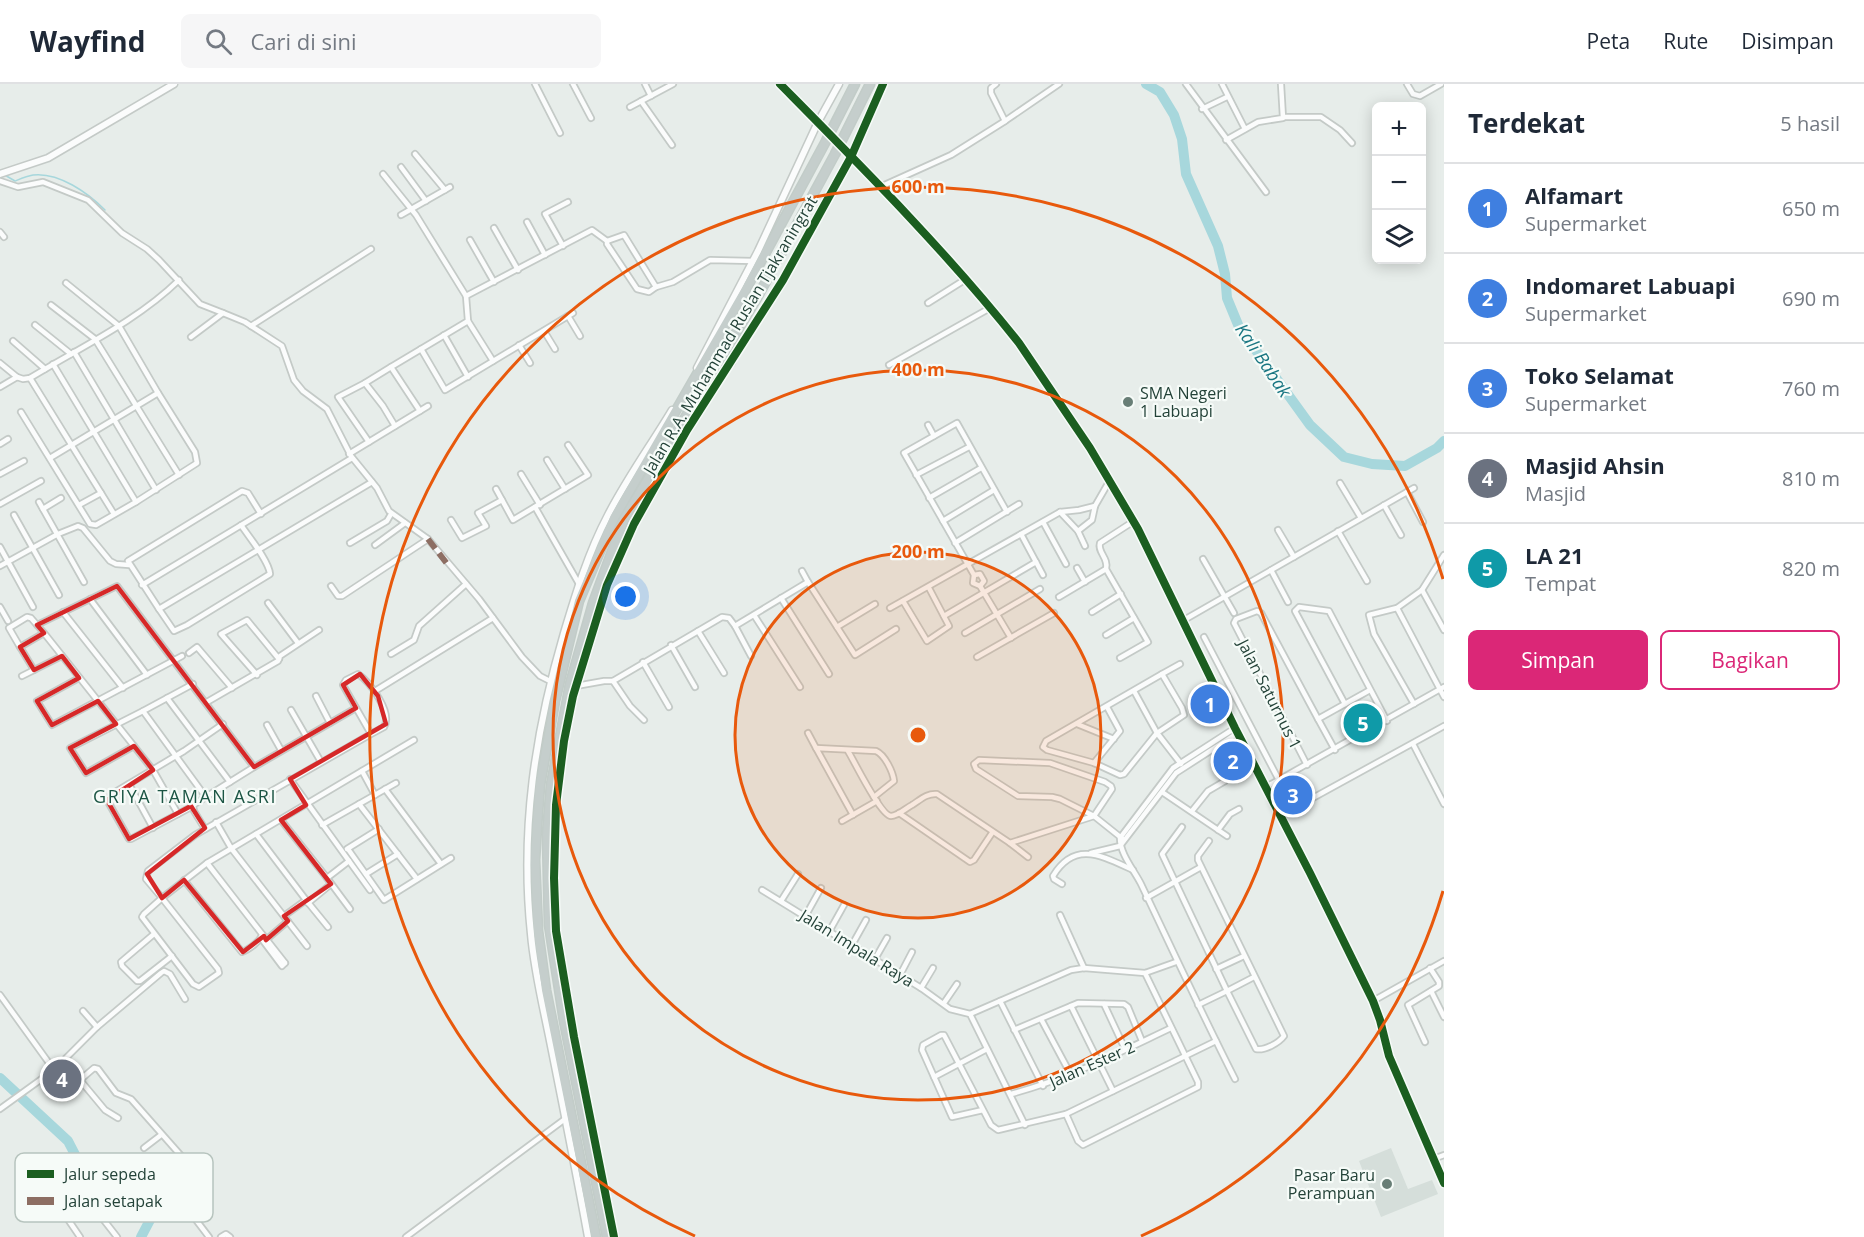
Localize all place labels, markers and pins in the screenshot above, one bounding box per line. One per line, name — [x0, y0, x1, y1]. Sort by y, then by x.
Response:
place label: SMA Negeri 1 Labuapi — [1140, 382, 1227, 422]
marker: SMA Negeri 1 Labuapi — [1121, 395, 1135, 409]
pin: 1 — [1190, 682, 1230, 726]
pin: 5 — [1344, 700, 1382, 746]
centre of rings — [908, 725, 928, 745]
pin: 2 — [1214, 738, 1252, 784]
pin: 3 — [1274, 772, 1312, 818]
pin: 4 — [42, 1056, 82, 1102]
place label: Pasar Baru Perampuan — [1288, 1164, 1375, 1204]
marker: Pasar Baru Perampuan — [1380, 1177, 1394, 1191]

